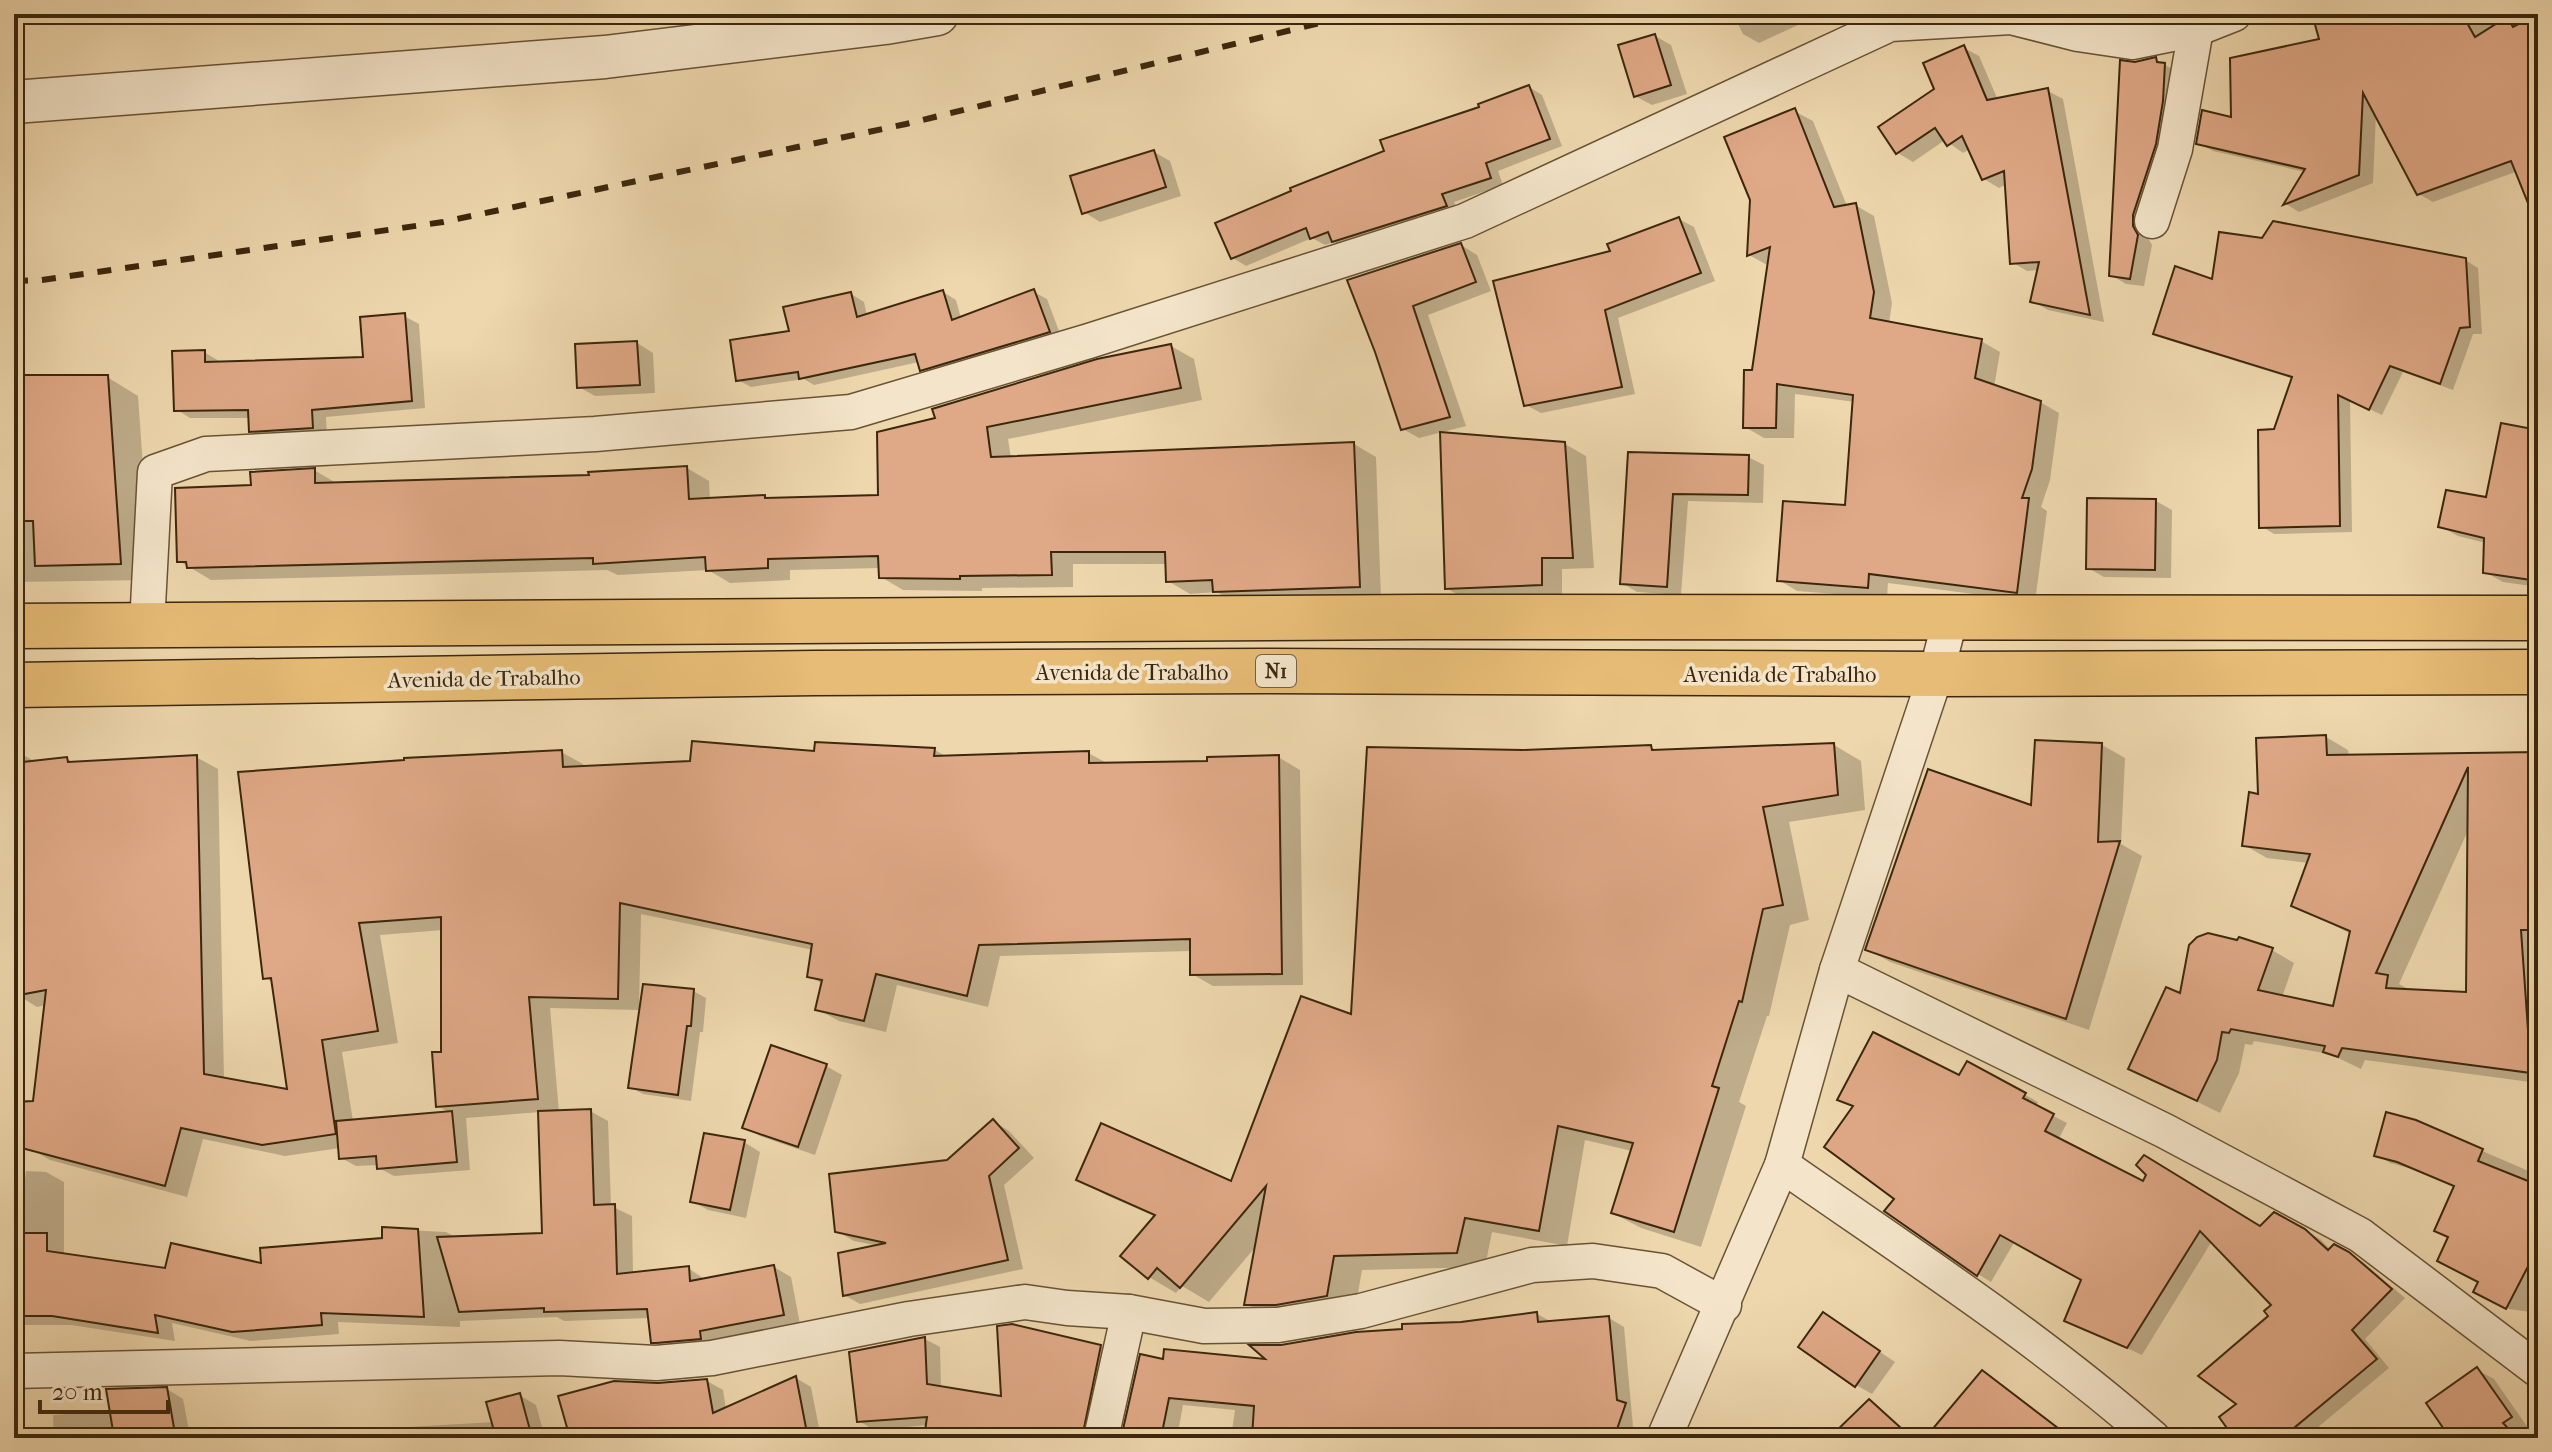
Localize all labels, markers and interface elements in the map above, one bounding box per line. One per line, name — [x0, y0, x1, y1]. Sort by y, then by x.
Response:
road number: N1 — [1256, 655, 1296, 687]
street label: Avenida de Trabalho — [1035, 660, 1228, 686]
street label: Avenida de Trabalho — [1683, 662, 1876, 688]
street label: Avenida de Trabalho — [386, 664, 581, 694]
scale bar — [40, 1364, 168, 1414]
text: 20 m — [52, 1378, 103, 1406]

